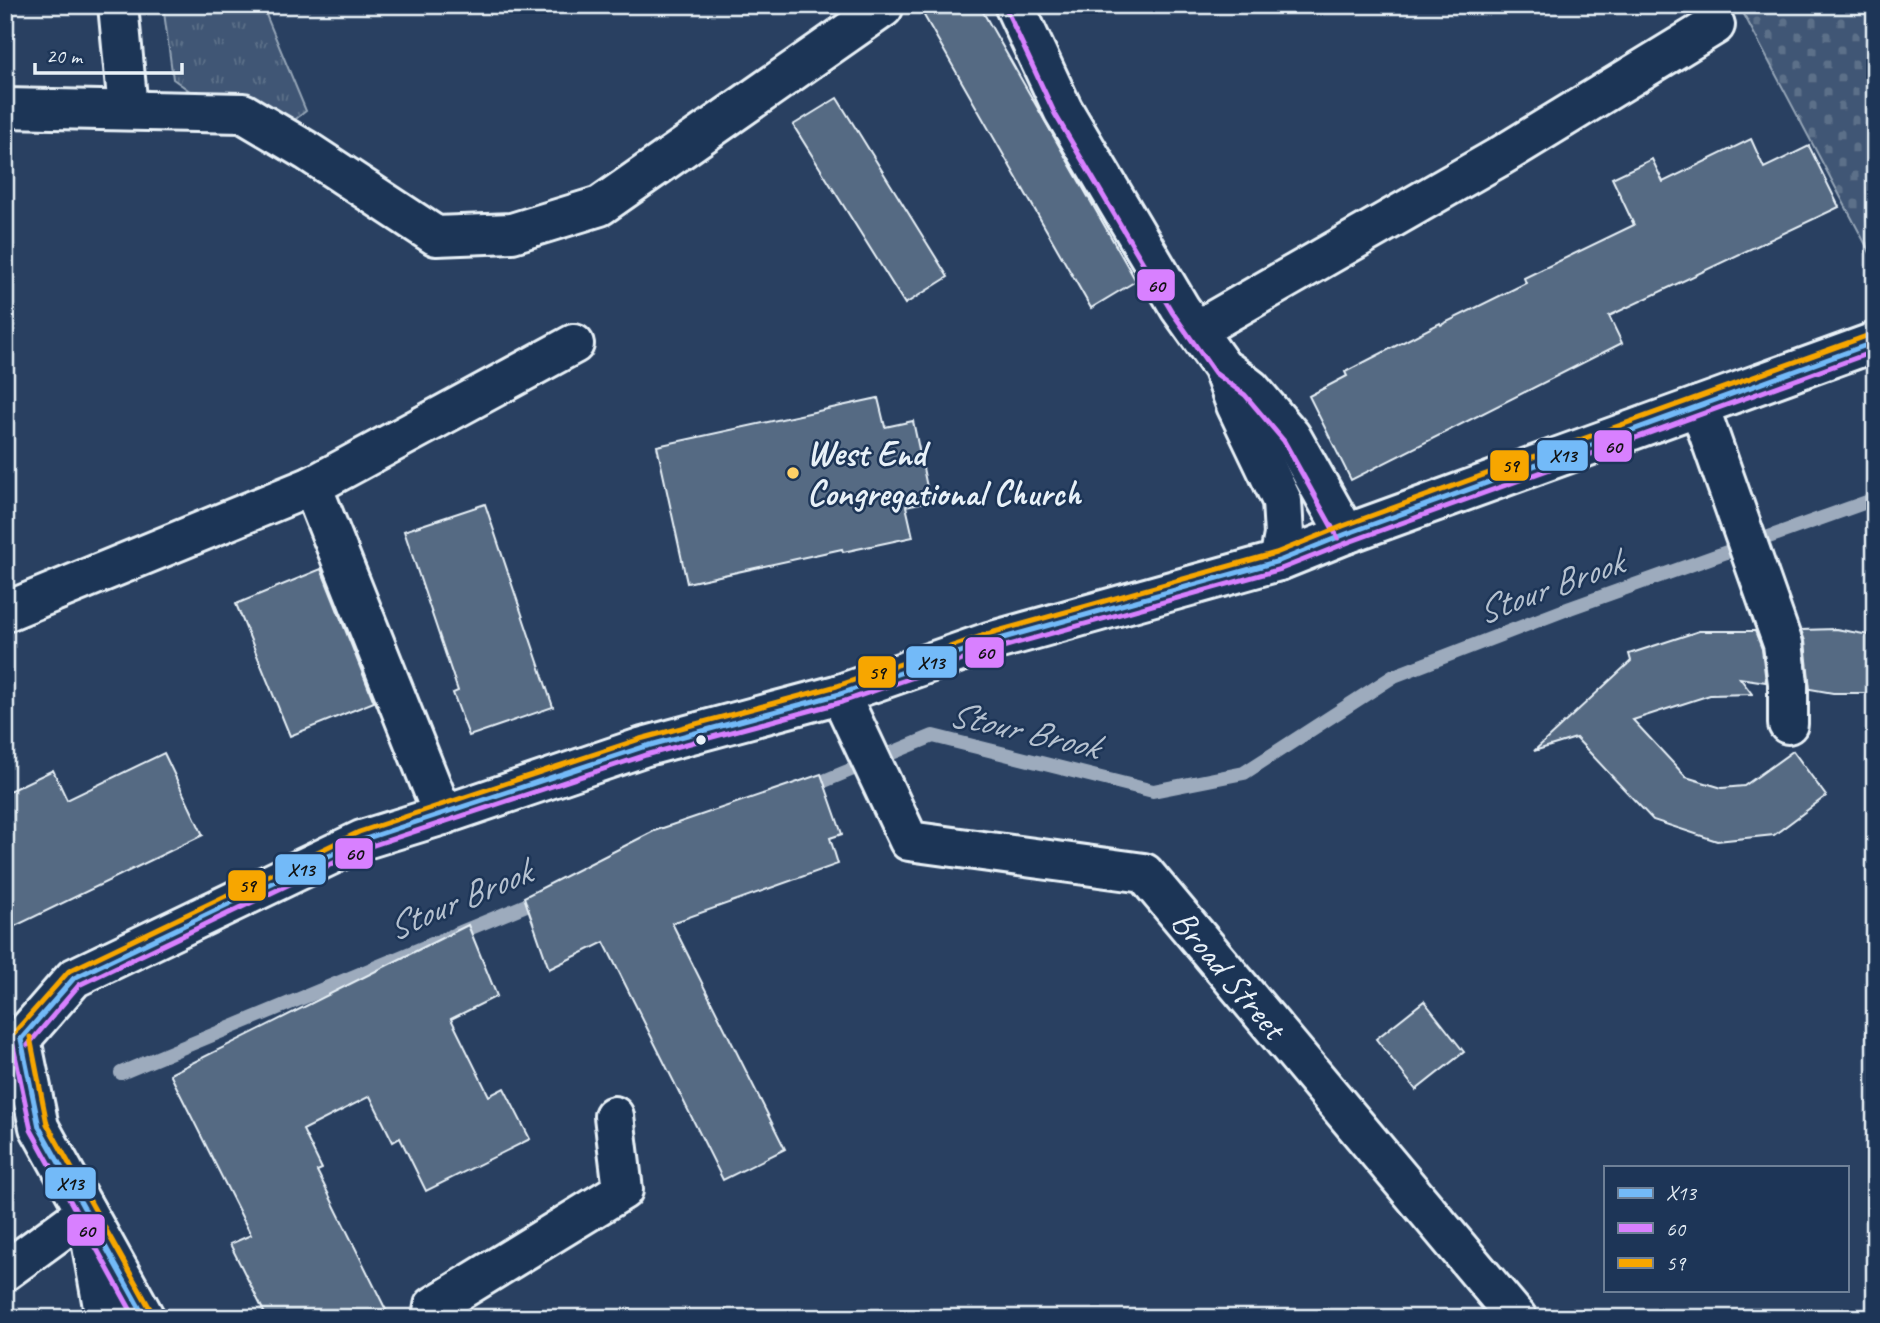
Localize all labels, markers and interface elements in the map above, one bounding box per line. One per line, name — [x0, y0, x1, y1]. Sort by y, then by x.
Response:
scale bar — [35, 32, 182, 76]
text: 20 m — [46, 43, 84, 69]
line badge: 60 — [1136, 268, 1176, 302]
text: 60 — [1147, 274, 1167, 298]
line badge: 60 — [1593, 429, 1633, 463]
place label: West End Congregational Church — [807, 431, 1083, 516]
text: 60 — [1604, 435, 1624, 459]
line badge: X13 — [1536, 439, 1589, 472]
text: X13 — [1549, 444, 1579, 468]
line badge: 59 — [1489, 449, 1530, 482]
text: 59 — [1502, 454, 1521, 478]
marker: West End Congregational Church — [785, 465, 801, 481]
water label: Stour Brook — [1470, 536, 1635, 635]
line badge: 60 — [964, 636, 1005, 669]
text: 60 — [976, 641, 996, 665]
line badge: X13 — [905, 645, 958, 679]
text: X13 — [917, 651, 947, 675]
line badge: 59 — [857, 655, 897, 689]
text: 59 — [869, 661, 888, 685]
water label: Stour Brook — [945, 690, 1109, 771]
unlabelled marker — [694, 733, 708, 747]
line badge: 60 — [334, 837, 374, 870]
text: 60 — [345, 842, 365, 866]
water label: Stour Brook — [379, 846, 543, 951]
line badge: X13 — [274, 853, 327, 886]
text: X13 — [287, 858, 317, 882]
line badge: 59 — [227, 869, 267, 902]
text: 59 — [239, 874, 258, 898]
street label: Broad Street — [1162, 901, 1298, 1051]
line badge: X13 — [44, 1166, 97, 1200]
legend — [1604, 1166, 1848, 1292]
text: X13 — [56, 1172, 86, 1196]
text: X13 — [1666, 1180, 1697, 1206]
line badge: 60 — [66, 1213, 106, 1247]
text: 60 — [1666, 1216, 1686, 1242]
text: 60 — [77, 1219, 97, 1243]
text: 59 — [1666, 1250, 1686, 1276]

